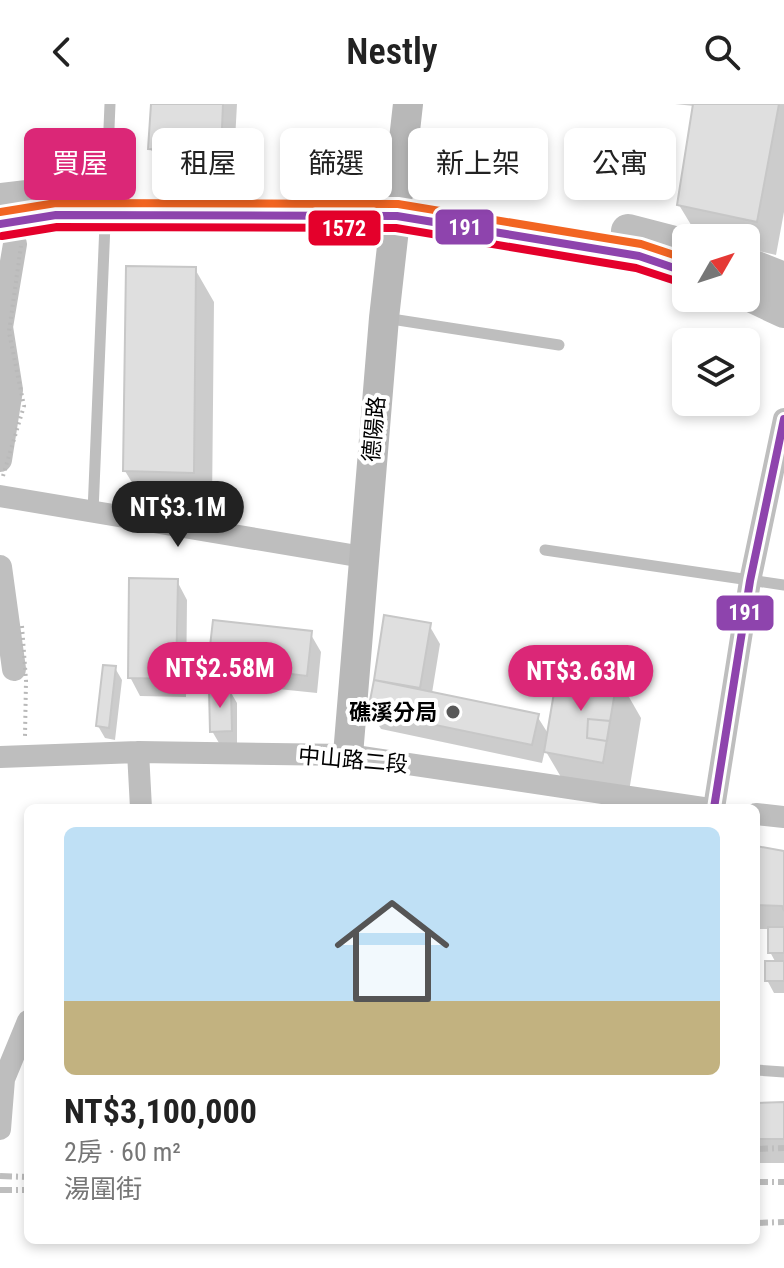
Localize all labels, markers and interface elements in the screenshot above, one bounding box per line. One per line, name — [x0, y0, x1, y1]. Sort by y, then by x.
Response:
icon: back — [40, 30, 84, 74]
icon: search — [700, 30, 744, 74]
text: Nestly — [346, 31, 438, 73]
chip: 買屋 — [24, 128, 136, 200]
chip: 租屋 — [152, 128, 264, 200]
chip: 篩選 — [280, 128, 392, 200]
chip: 新上架 — [408, 128, 548, 200]
chip: 公寓 — [564, 128, 676, 200]
line badge: 191 — [434, 208, 495, 246]
line badge: 1572 — [307, 209, 382, 247]
text: 191 — [448, 215, 482, 240]
text: 1572 — [322, 216, 366, 241]
north arrow — [672, 224, 760, 312]
map controls — [672, 224, 760, 416]
button: layers — [672, 328, 760, 416]
street label: 德陽路 — [359, 395, 389, 463]
pin: NT$3.1M — [104, 481, 252, 549]
text: NT$3.1M — [130, 492, 226, 522]
line badge: 191 — [715, 594, 775, 632]
text: 191 — [728, 600, 762, 625]
pin: NT$2.58M — [137, 642, 303, 710]
pin: NT$3.63M — [498, 645, 664, 713]
text: NT$2.58M — [165, 653, 275, 683]
text: NT$3.63M — [526, 656, 636, 686]
place label: 礁溪分局 — [349, 700, 437, 725]
marker: 礁溪分局 — [444, 703, 462, 721]
street label: 中山路二段 — [297, 743, 409, 777]
icon: home — [320, 879, 464, 1023]
text: NT$3,100,000 — [64, 1091, 257, 1131]
text: 2房 · 60 m² — [64, 1137, 181, 1167]
text: 湯圍街 — [64, 1174, 142, 1204]

